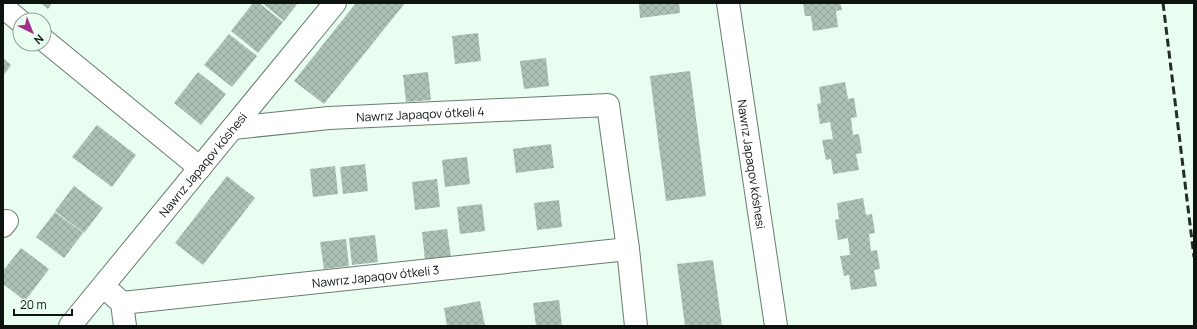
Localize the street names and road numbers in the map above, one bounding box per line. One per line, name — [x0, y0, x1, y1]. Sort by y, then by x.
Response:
street label: Nawrız Japaqov kóshesi — [734, 98, 770, 230]
street label: Nawrız Japaqov ótkeli 4 — [356, 102, 485, 125]
street label: Nawrız Japaqov kóshesi — [155, 108, 251, 220]
street label: Nawrız Japaqov ótkeli 3 — [311, 261, 440, 291]

